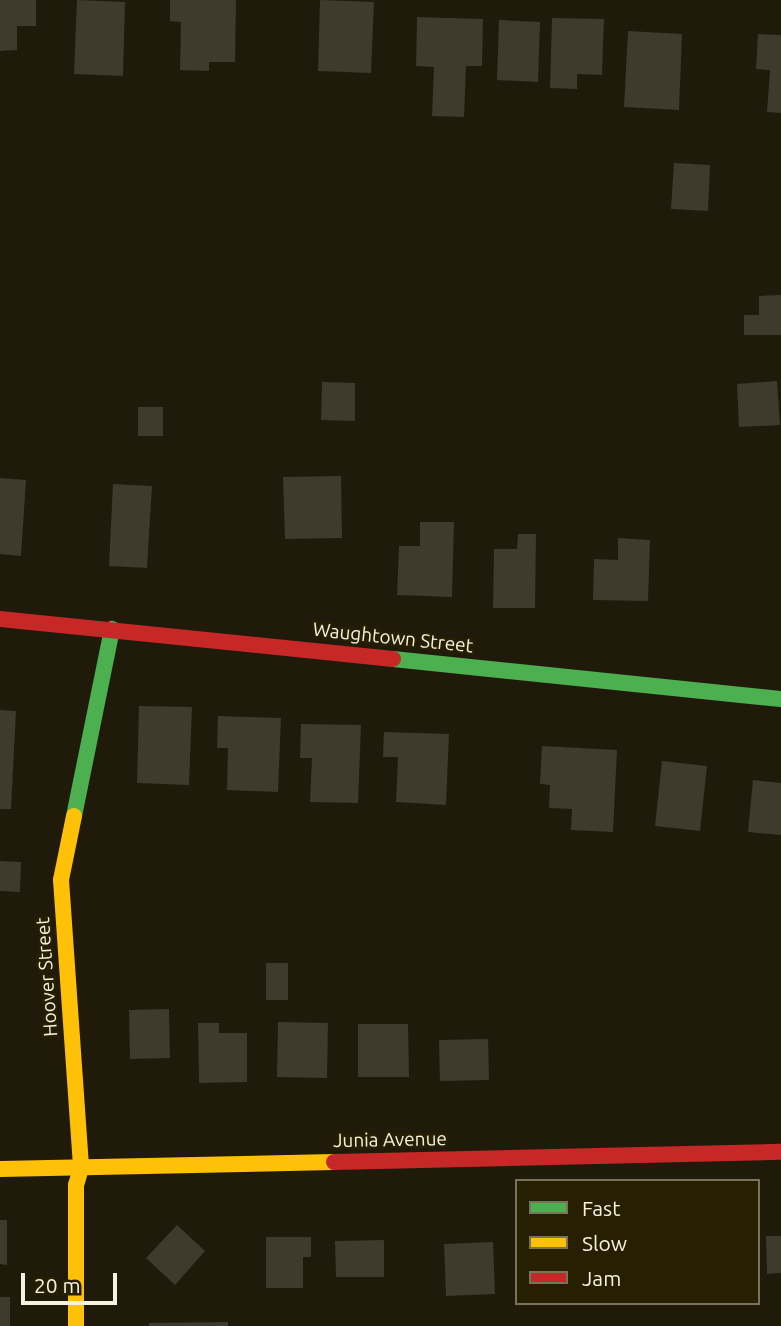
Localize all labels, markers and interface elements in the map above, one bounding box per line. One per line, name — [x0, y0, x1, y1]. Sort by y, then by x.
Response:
street label: Waughtown Street — [312, 618, 474, 658]
street label: Hoover Street — [31, 916, 63, 1038]
street label: Junia Avenue — [333, 1128, 447, 1152]
legend — [515, 1179, 760, 1305]
text: Fast — [582, 1196, 620, 1220]
text: Slow — [582, 1231, 627, 1255]
scale bar — [24, 1260, 121, 1304]
text: Jam — [582, 1266, 621, 1290]
text: 20 m — [34, 1273, 81, 1297]

